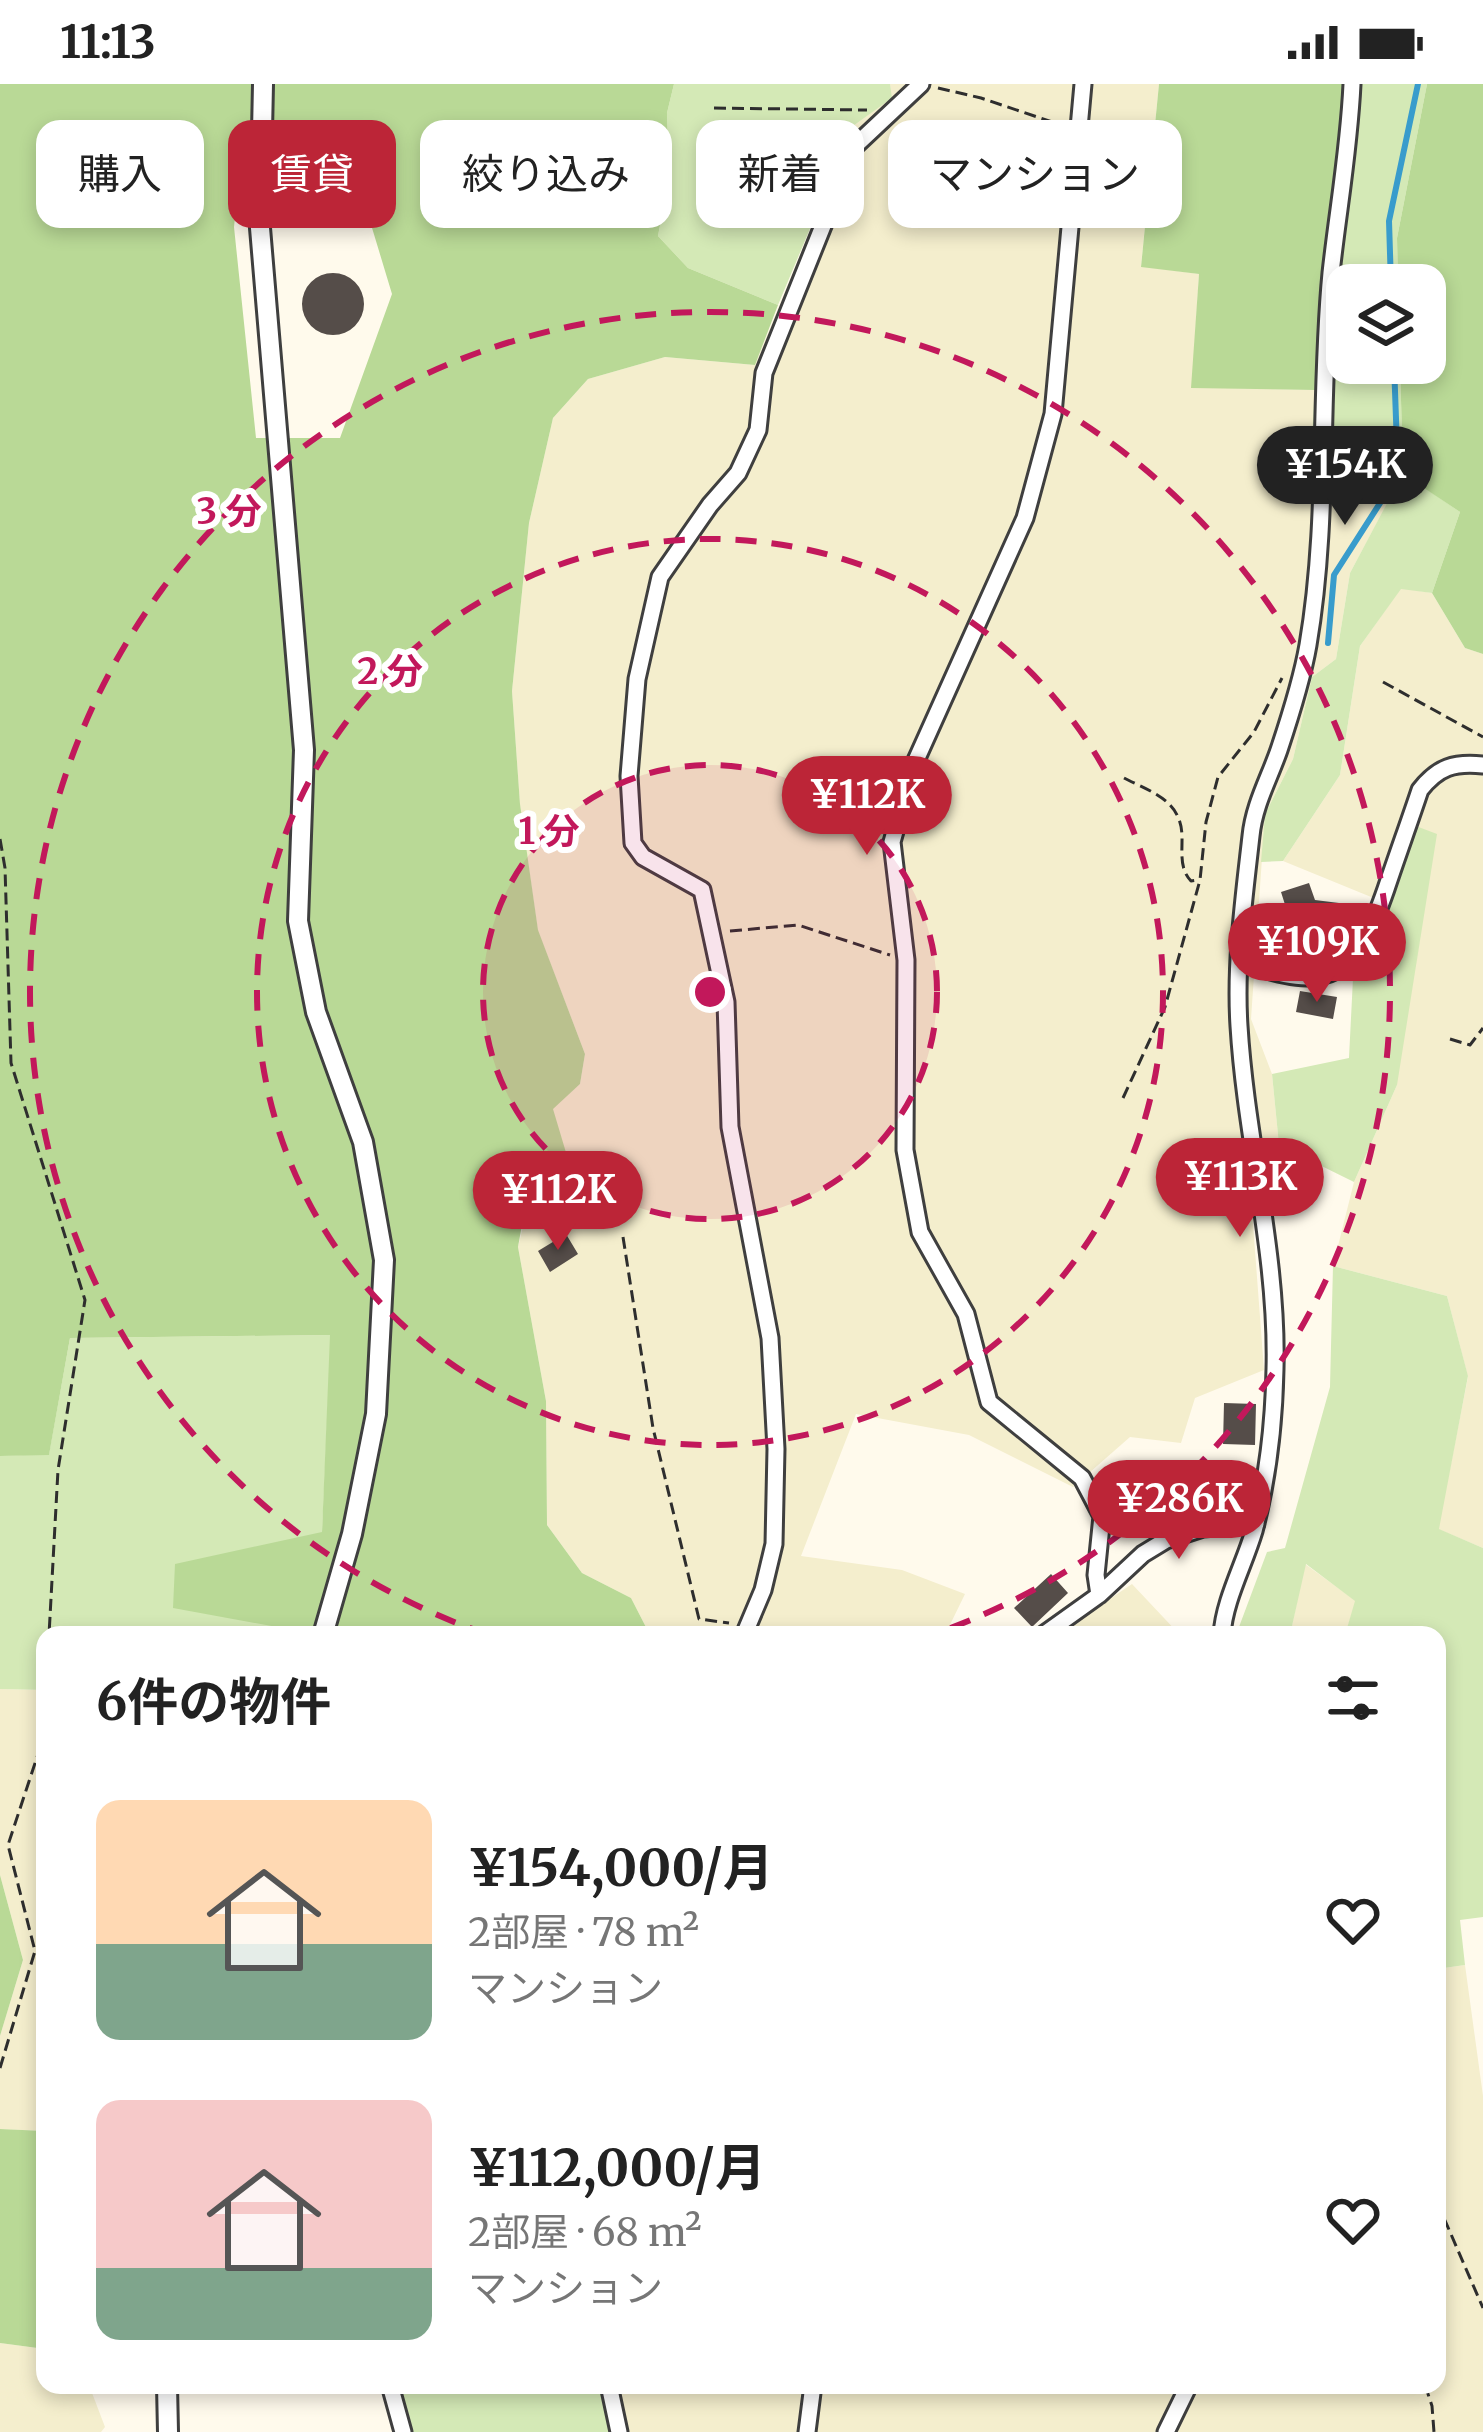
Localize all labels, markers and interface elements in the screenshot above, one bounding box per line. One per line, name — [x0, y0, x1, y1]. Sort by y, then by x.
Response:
text: 11:13 — [60, 14, 156, 70]
chip: 購入 — [36, 120, 204, 228]
chip: 賃貸 — [228, 120, 396, 228]
chip: 絞り込み — [420, 120, 672, 228]
chip: 新着 — [696, 120, 864, 228]
chip: マンション — [888, 120, 1182, 228]
map controls — [1326, 264, 1446, 384]
button: layers — [1326, 264, 1446, 384]
pin: ¥154K — [1261, 426, 1429, 528]
text: ¥154K — [1284, 440, 1406, 489]
text: 3 分 — [196, 489, 262, 534]
text: 2 分 — [357, 649, 423, 694]
pin: ¥112K — [783, 756, 951, 858]
text: ¥112K — [809, 770, 925, 819]
text: 1 分 — [518, 809, 580, 854]
pin: ¥109K — [1233, 903, 1401, 1005]
text: ¥109K — [1255, 917, 1379, 966]
centre of rings — [689, 971, 731, 1013]
pin: ¥113K — [1156, 1138, 1324, 1240]
pin: ¥112K — [474, 1151, 642, 1253]
text: ¥113K — [1183, 1152, 1297, 1201]
text: ¥112K — [500, 1165, 616, 1214]
pin: ¥286K — [1095, 1460, 1263, 1562]
text: ¥286K — [1115, 1474, 1243, 1523]
icon: filters — [1320, 1665, 1386, 1731]
text: 6件の物件 — [96, 1670, 331, 1734]
text: ¥154,000/月 — [468, 1836, 774, 1900]
icon: home — [192, 1848, 336, 1992]
icon: heart — [1320, 1887, 1386, 1953]
text: 2部屋 · 78 m² — [468, 1908, 699, 1957]
text: マンション — [468, 1964, 663, 2013]
text: ¥112,000/月 — [468, 2136, 766, 2200]
icon: home — [192, 2148, 336, 2292]
icon: heart — [1320, 2187, 1386, 2253]
text: 2部屋 · 68 m² — [468, 2208, 702, 2257]
text: マンション — [468, 2264, 663, 2313]

